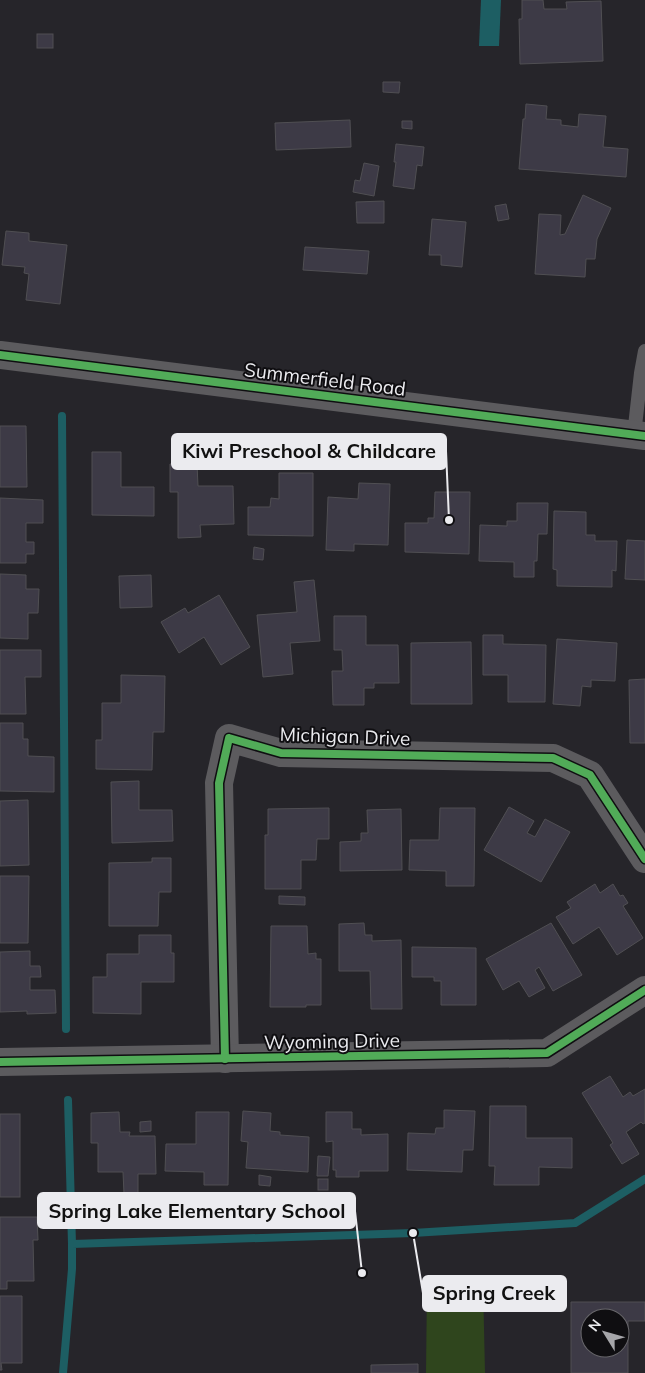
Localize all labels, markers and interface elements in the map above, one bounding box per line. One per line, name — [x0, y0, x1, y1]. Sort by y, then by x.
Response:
street label: Summerfield Road — [243, 357, 407, 401]
callout: Kiwi Preschool & Childcare — [172, 434, 446, 469]
text: Kiwi Preschool & Childcare — [182, 438, 436, 463]
street label: Michigan Drive — [279, 722, 411, 750]
street label: Wyoming Drive — [264, 1028, 400, 1054]
callout: Spring Lake Elementary School — [38, 1193, 355, 1228]
text: Spring Lake Elementary School — [48, 1198, 346, 1223]
callout: Spring Creek — [423, 1276, 566, 1311]
text: Spring Creek — [433, 1280, 556, 1305]
north arrow — [580, 1308, 630, 1358]
text: N — [584, 1316, 605, 1335]

